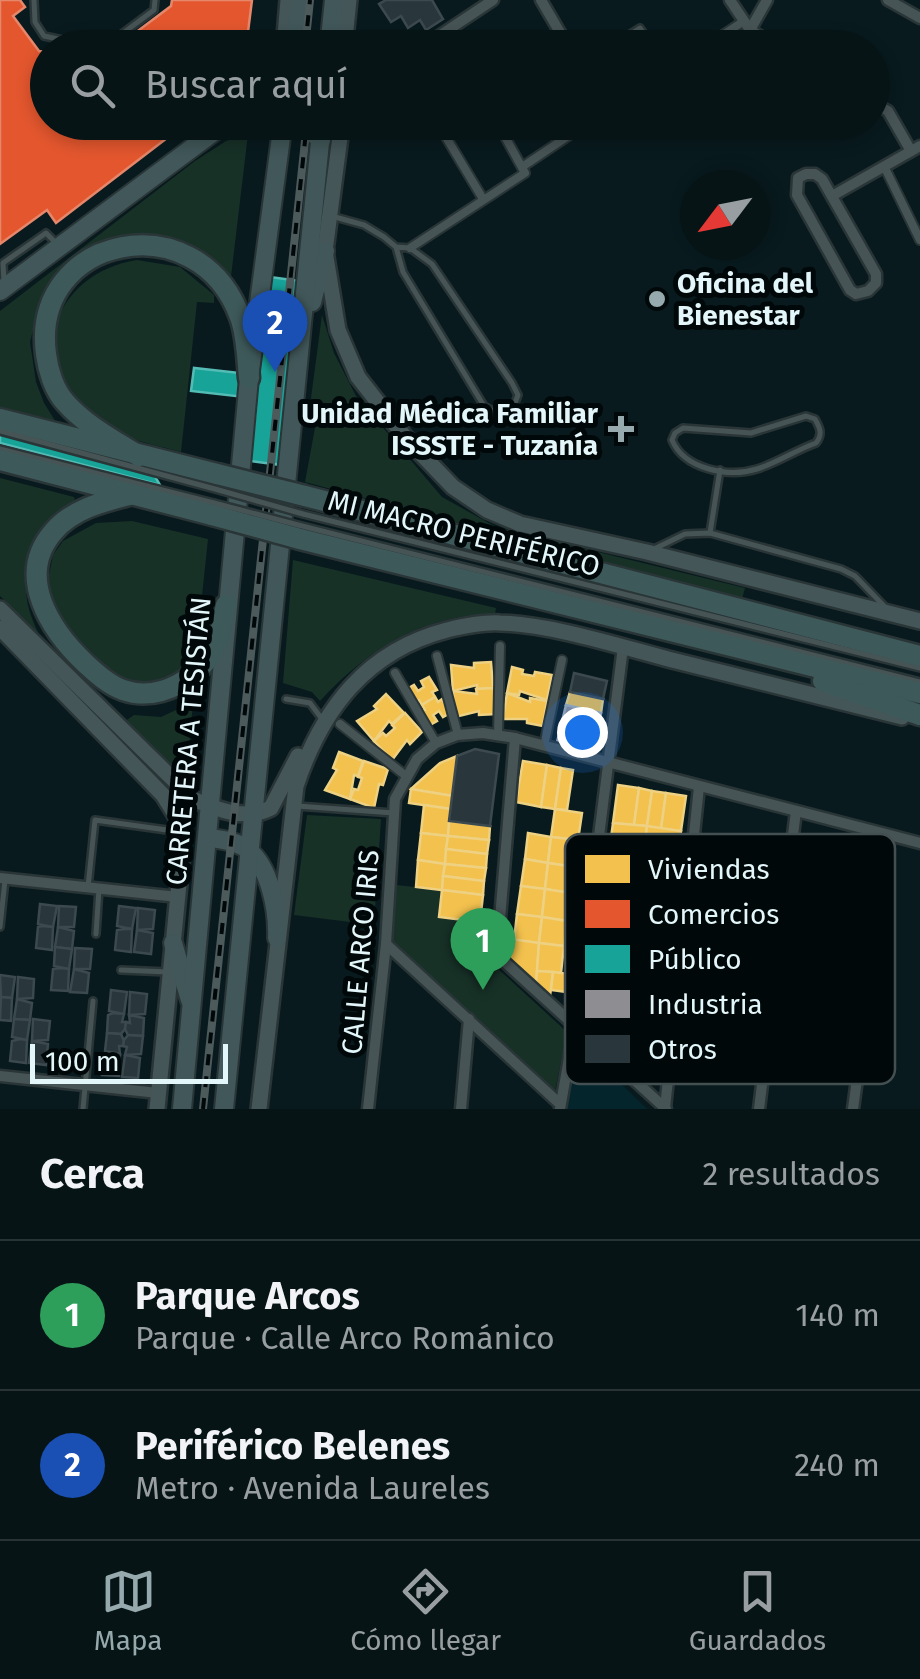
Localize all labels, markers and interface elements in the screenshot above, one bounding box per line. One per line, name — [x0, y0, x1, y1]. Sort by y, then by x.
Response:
search box — [30, 30, 890, 140]
icon: search — [65, 58, 120, 113]
text: Buscar aquí — [145, 62, 347, 108]
north arrow — [680, 170, 770, 260]
place label: Oficina del Bienestar — [677, 267, 814, 332]
marker: Oficina del Bienestar — [646, 288, 668, 310]
pin: 2 — [242, 290, 308, 372]
place label: Unidad Médica Familiar ISSSTE - Tuzanía — [301, 397, 599, 462]
marker: Unidad Médica Familiar ISSSTE - Tuzanía — [608, 416, 634, 442]
street label: MI MACRO PERIFÉRICO — [325, 484, 603, 583]
street label: CARRETERA A TESISTÁN — [159, 595, 218, 887]
your location — [557, 707, 608, 758]
legend — [565, 834, 895, 1084]
street label: CALLE ARCO IRIS — [335, 848, 386, 1056]
text: Viviendas — [648, 853, 770, 886]
text: Comercios — [648, 898, 779, 931]
pin: 1 — [450, 908, 516, 990]
text: Público — [648, 943, 742, 976]
text: Industria — [648, 988, 763, 1021]
text: Otros — [648, 1033, 717, 1066]
scale bar — [30, 1039, 228, 1084]
text: 100 m — [45, 1045, 120, 1078]
text: Cerca — [40, 1149, 145, 1199]
text: 2 resultados — [702, 1155, 880, 1193]
text: Parque Arcos — [135, 1273, 360, 1319]
text: 1 — [65, 1296, 80, 1334]
text: 140 m — [795, 1296, 880, 1334]
text: Parque · Calle Arco Románico — [135, 1319, 555, 1357]
text: Periférico Belenes — [135, 1423, 450, 1469]
text: 2 — [64, 1446, 81, 1484]
text: 240 m — [794, 1446, 880, 1484]
text: Metro · Avenida Laureles — [135, 1469, 490, 1507]
tab: Mapa — [94, 1564, 162, 1657]
tab: Cómo llegar — [350, 1564, 501, 1657]
tab: Guardados — [689, 1564, 826, 1657]

